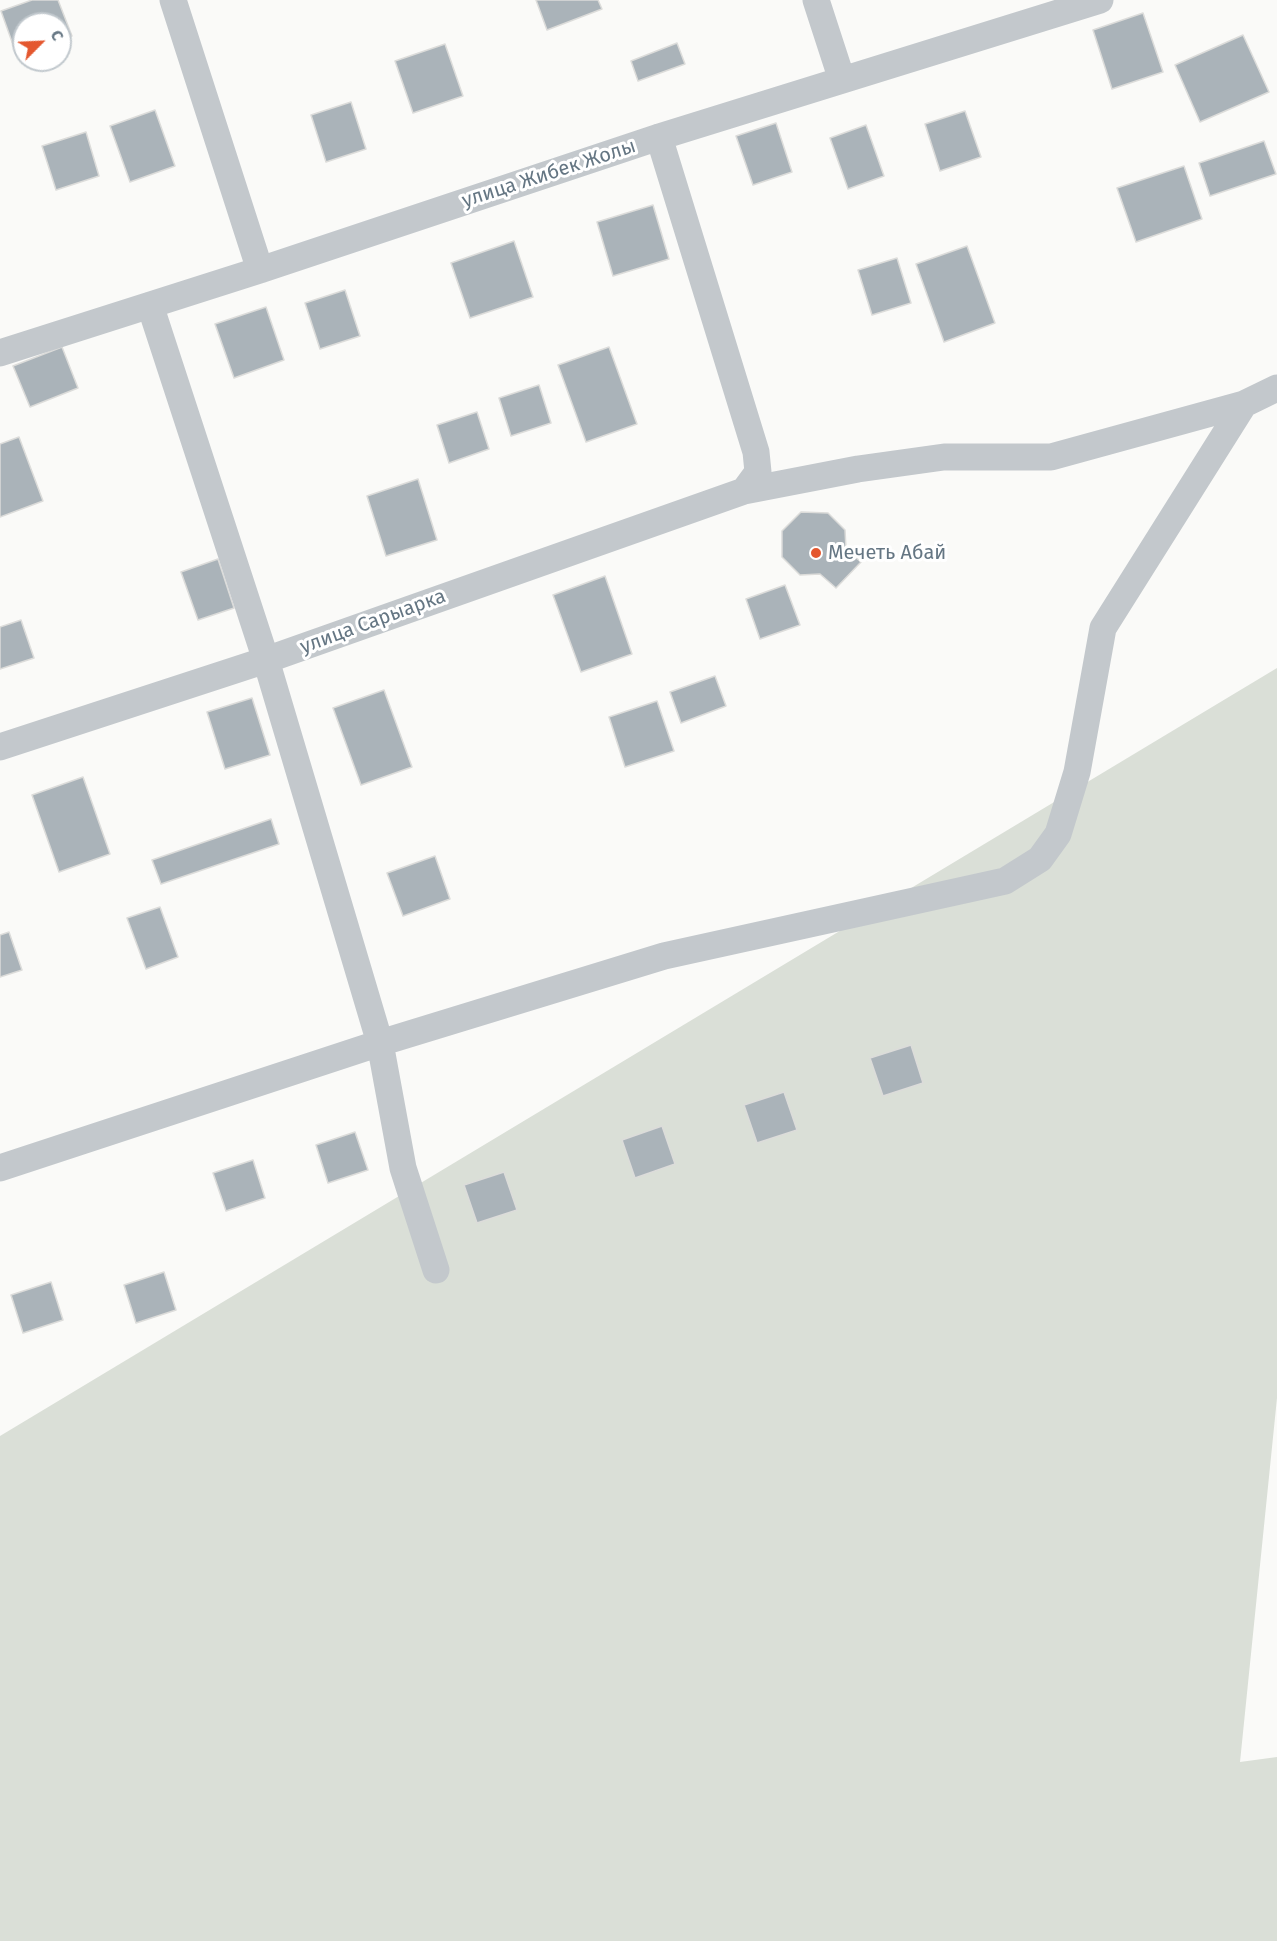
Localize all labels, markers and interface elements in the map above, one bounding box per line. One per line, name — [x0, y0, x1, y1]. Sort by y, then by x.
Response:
north arrow — [12, 12, 72, 72]
text: С — [47, 27, 68, 43]
street label: улица Жибек Жолы — [459, 135, 639, 213]
place label: Мечеть Абай — [828, 541, 946, 565]
marker: Мечеть Абай — [809, 546, 823, 560]
street label: улица Сарыарка — [297, 585, 449, 659]

